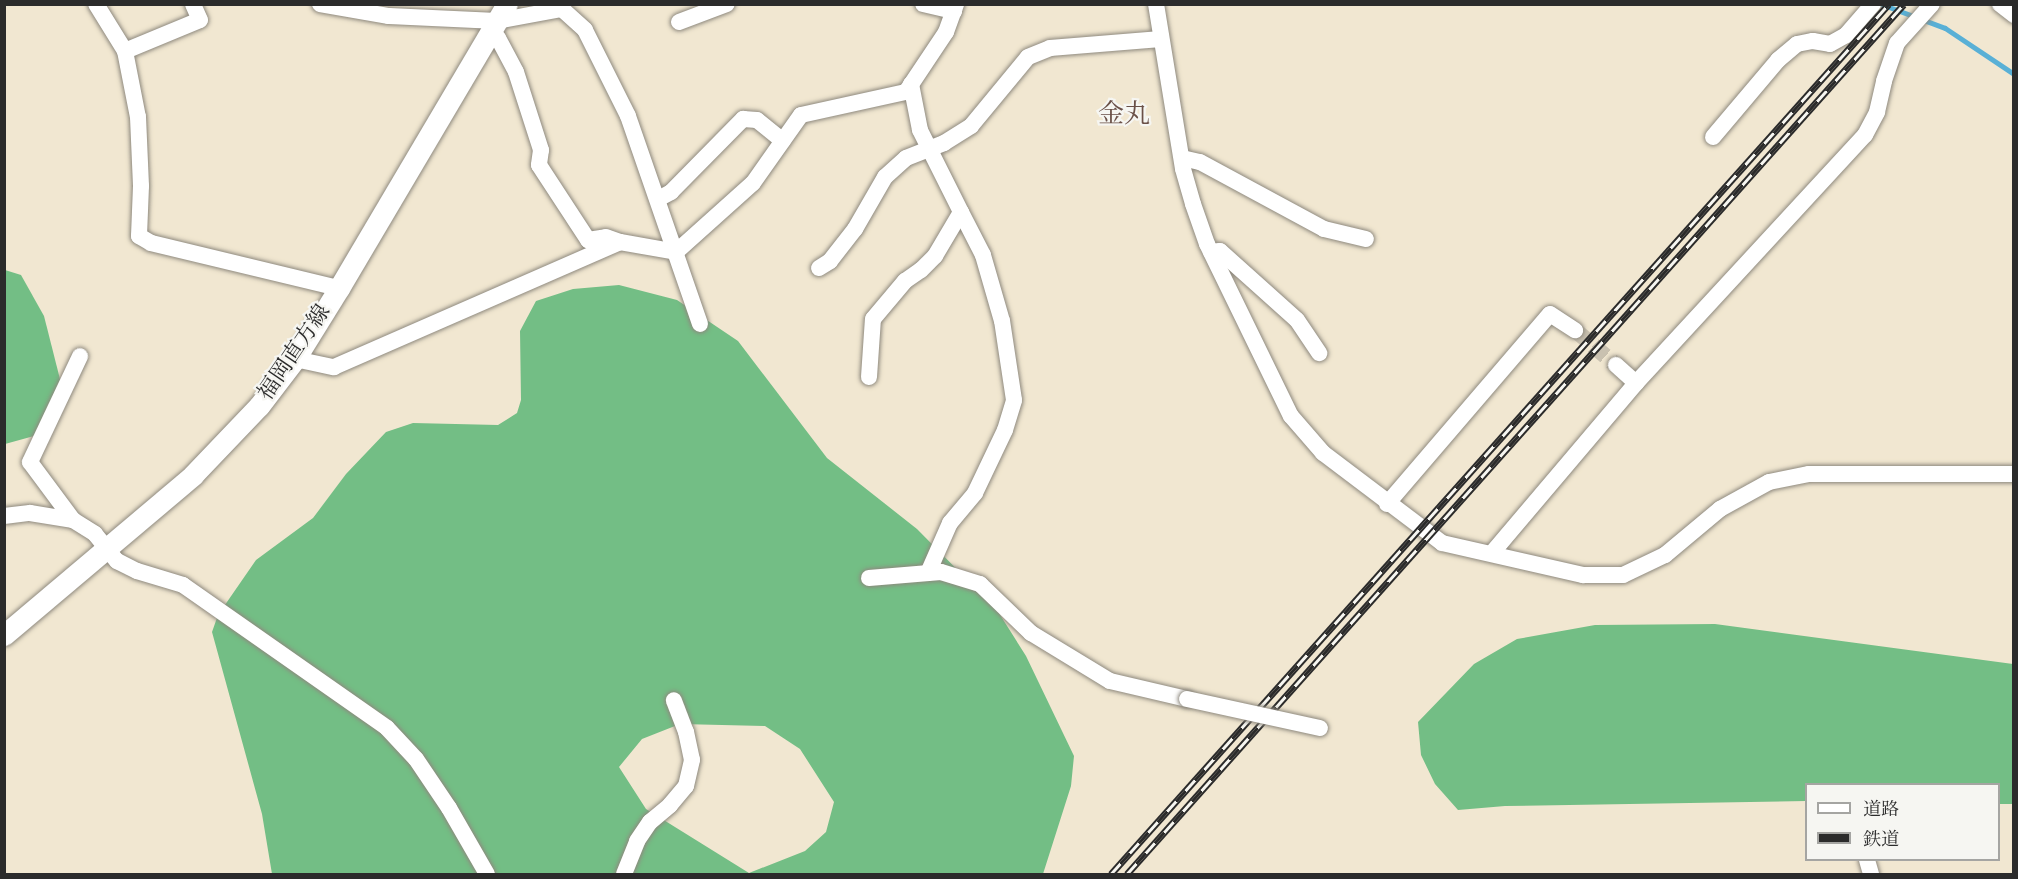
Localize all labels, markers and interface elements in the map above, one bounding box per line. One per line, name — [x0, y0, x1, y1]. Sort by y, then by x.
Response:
district label: 金丸 — [1098, 99, 1150, 131]
street label: 福岡直方線 — [253, 300, 337, 406]
legend — [1805, 783, 2000, 861]
text: 道路 — [1863, 799, 1899, 822]
text: 鉄道 — [1863, 829, 1899, 852]

